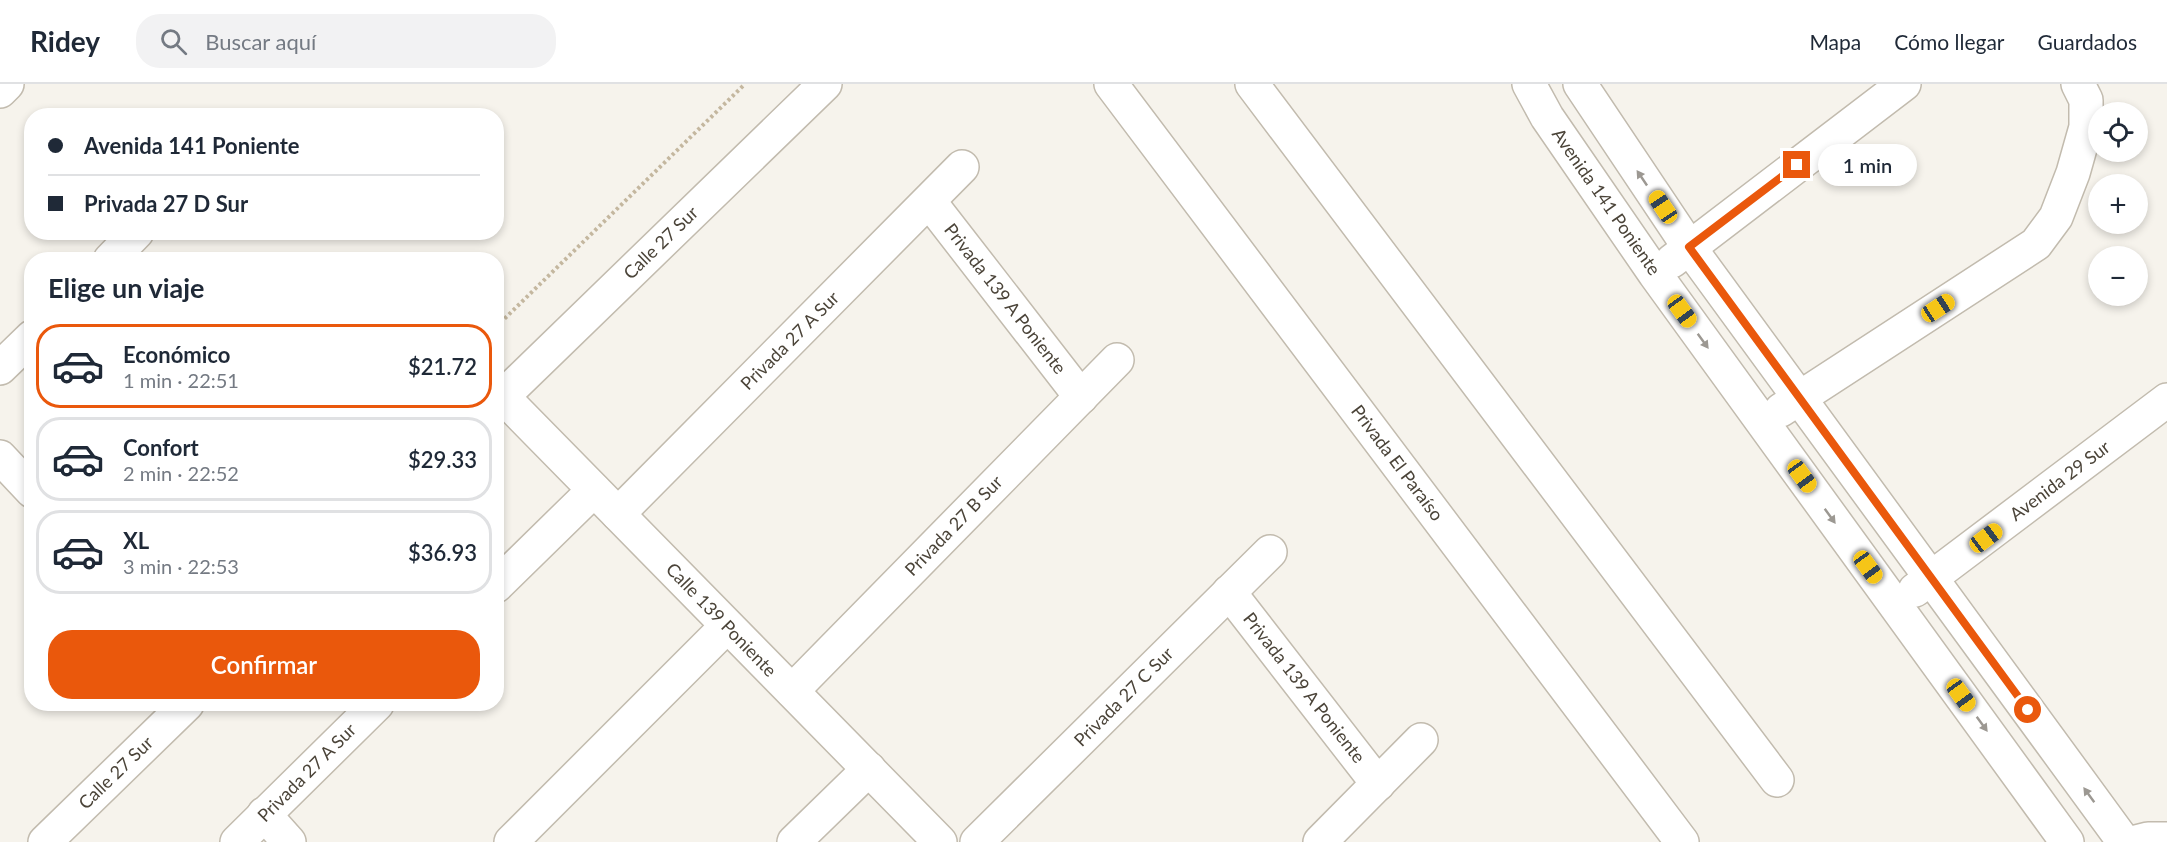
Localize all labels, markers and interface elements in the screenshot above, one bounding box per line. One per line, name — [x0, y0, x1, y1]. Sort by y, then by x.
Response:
search box — [136, 14, 556, 68]
text: Ridey — [30, 24, 100, 58]
icon: search — [157, 25, 190, 58]
text: Buscar aquí — [205, 28, 316, 55]
text: Mapa — [1809, 29, 1861, 54]
text: Cómo llegar — [1894, 29, 2005, 54]
text: Guardados — [2038, 29, 2137, 54]
map controls — [2088, 102, 2148, 306]
button: locate — [2088, 102, 2148, 162]
street label: Avenida 141 Poniente — [1548, 124, 1666, 279]
text: Avenida 141 Poniente — [84, 132, 300, 159]
callout: 1 min — [1818, 144, 1917, 186]
route end — [1783, 151, 1810, 178]
text: 1 min — [1843, 153, 1892, 177]
one-way arrow — [1637, 169, 1648, 186]
button: + — [2088, 174, 2148, 234]
car — [1645, 187, 1681, 227]
text: Privada 27 D Sur — [84, 190, 248, 217]
street label: Calle 27 Sur — [618, 201, 703, 283]
street label: Privada 139 A Poniente — [940, 219, 1071, 378]
button: − — [2088, 246, 2148, 306]
text: Elige un viaje — [48, 271, 205, 304]
street label: Privada 27 A Sur — [735, 286, 843, 394]
car — [1664, 291, 1700, 331]
car — [1918, 291, 1958, 325]
one-way arrow — [1697, 333, 1709, 348]
icon: car — [51, 339, 105, 393]
text: Económico — [123, 341, 230, 368]
text: $21.72 — [408, 353, 477, 380]
text: 1 min · 22:51 — [123, 368, 239, 392]
street label: Privada El Paraíso — [1347, 400, 1449, 525]
icon: car — [51, 432, 105, 486]
text: Confort — [123, 434, 199, 461]
street label: Avenida 29 Sur — [2005, 435, 2114, 525]
text: $29.33 — [408, 446, 477, 473]
car — [1784, 456, 1820, 496]
text: 2 min · 22:52 — [123, 461, 239, 485]
street label: Privada 27 B Sur — [900, 470, 1007, 580]
one-way arrow — [1824, 508, 1836, 523]
car — [1966, 520, 2006, 556]
icon: car — [51, 525, 105, 579]
text: XL — [123, 527, 149, 554]
text: $36.93 — [408, 539, 477, 566]
car — [1850, 547, 1886, 587]
text: 3 min · 22:53 — [123, 554, 239, 578]
street label: Calle 139 Poniente — [662, 558, 782, 681]
street label: Privada 139 A Poniente — [1239, 608, 1370, 767]
button: Confirmar — [48, 630, 480, 699]
street label: Privada 27 C Sur — [1069, 642, 1178, 751]
car — [1943, 675, 1979, 715]
route start — [2014, 696, 2041, 723]
one-way arrow — [1976, 716, 1988, 732]
street label: Privada 27 A Sur — [252, 718, 360, 826]
street label: Calle 27 Sur — [73, 731, 158, 813]
one-way arrow — [2084, 787, 2096, 802]

